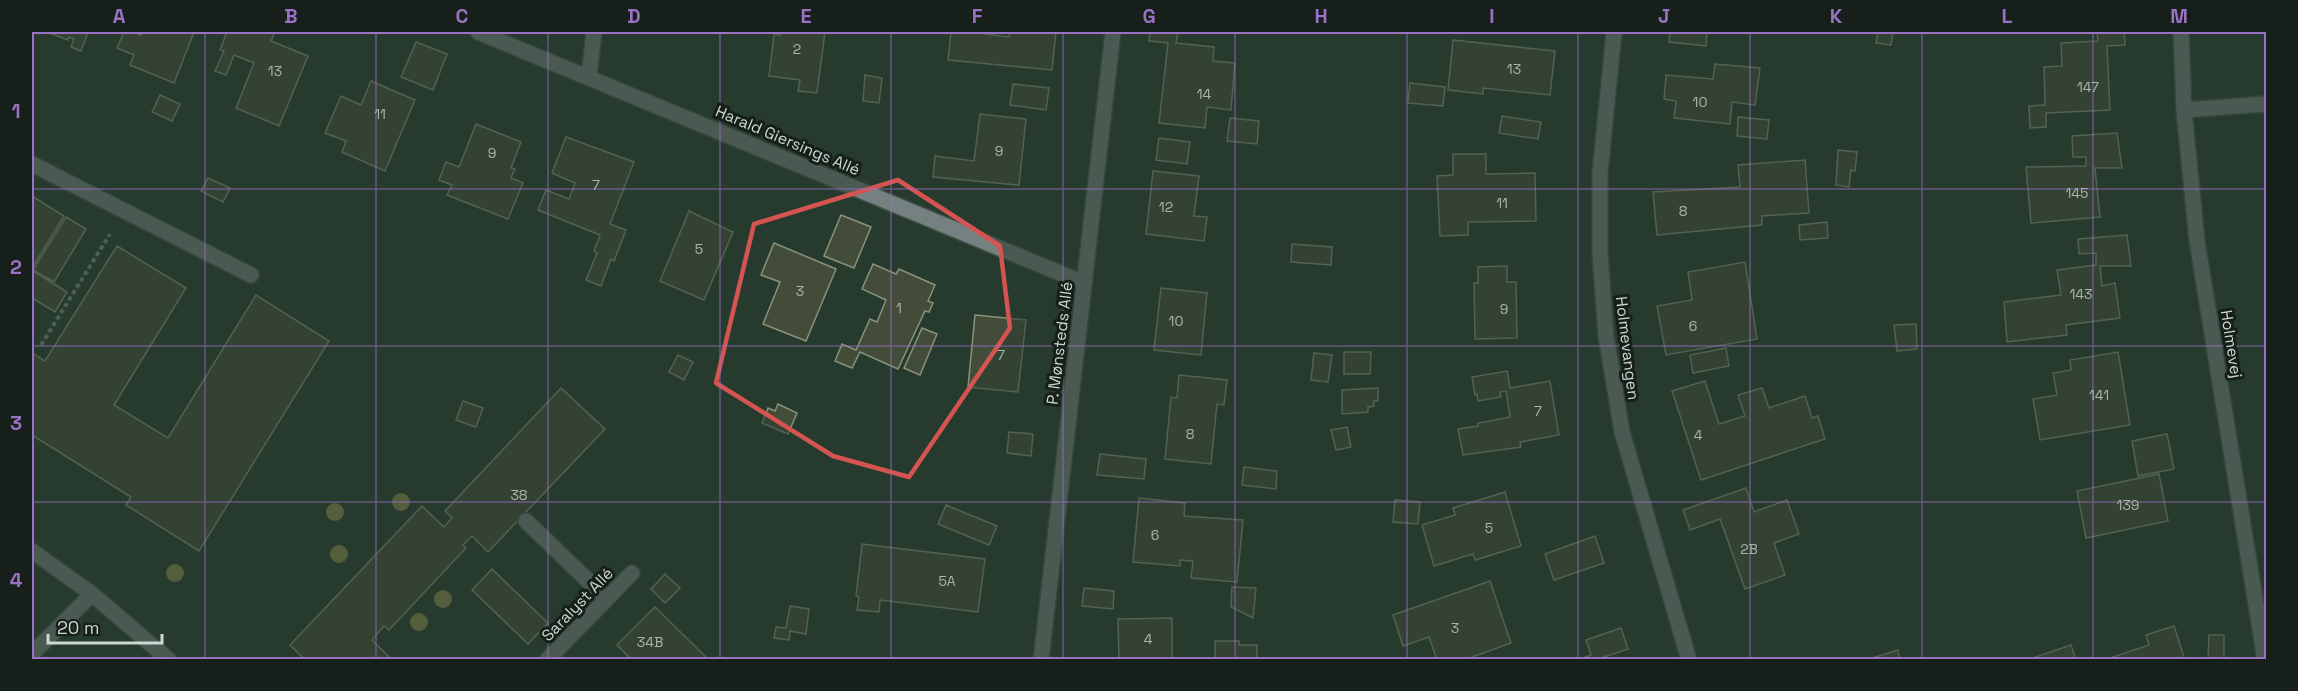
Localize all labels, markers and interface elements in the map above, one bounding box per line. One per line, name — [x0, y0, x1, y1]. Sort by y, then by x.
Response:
text: A — [113, 3, 126, 29]
text: B — [284, 3, 298, 29]
text: C — [456, 3, 469, 29]
text: D — [627, 3, 641, 29]
text: E — [800, 3, 812, 29]
text: F — [972, 3, 983, 29]
text: G — [1142, 3, 1156, 29]
text: H — [1314, 3, 1328, 29]
text: I — [1489, 3, 1495, 29]
text: J — [1658, 3, 1670, 29]
text: K — [1830, 3, 1843, 29]
text: L — [2002, 3, 2013, 29]
text: M — [2170, 3, 2188, 29]
house number: 2 — [793, 40, 801, 58]
house number: 13 — [1507, 60, 1521, 78]
house number: 13 — [268, 62, 282, 80]
house number: 147 — [2077, 78, 2099, 96]
house number: 14 — [1197, 85, 1212, 103]
house number: 10 — [1693, 93, 1707, 111]
text: 1 — [11, 98, 21, 124]
street label: Harald Giersings Allé — [712, 101, 863, 180]
house number: 11 — [374, 105, 386, 123]
house number: 9 — [995, 142, 1003, 160]
house number: 9 — [488, 144, 496, 162]
house number: 7 — [592, 176, 600, 194]
house number: 145 — [2066, 184, 2089, 202]
house number: 11 — [1496, 194, 1508, 212]
house number: 12 — [1159, 198, 1173, 216]
house number: 8 — [1679, 202, 1688, 220]
house number: 5 — [695, 240, 703, 258]
text: 2 — [10, 254, 22, 280]
street label: P. Mønsteds Allé — [1042, 280, 1077, 406]
house number: 3 — [796, 282, 804, 300]
house number: 143 — [2069, 285, 2093, 303]
street label: Holmevangen — [1611, 295, 1644, 401]
house number: 1 — [896, 299, 902, 317]
house number: 9 — [1500, 300, 1508, 318]
street label: Holmevej — [2216, 308, 2247, 380]
house number: 10 — [1169, 312, 1183, 330]
house number: 6 — [1689, 317, 1697, 335]
house number: 7 — [997, 346, 1005, 364]
house number: 141 — [2089, 386, 2109, 404]
house number: 7 — [1534, 402, 1542, 420]
text: 3 — [10, 410, 22, 436]
house number: 8 — [1186, 425, 1195, 443]
house number: 4 — [1694, 426, 1703, 444]
house number: 38 — [510, 486, 528, 504]
house number: 139 — [2117, 496, 2139, 514]
house number: 5 — [1485, 519, 1493, 537]
house number: 6 — [1151, 526, 1159, 544]
house number: 2B — [1740, 540, 1758, 558]
street label: Saralyst Allé — [537, 563, 618, 646]
text: 4 — [10, 567, 23, 593]
house number: 5A — [938, 572, 956, 590]
scale bar — [48, 607, 162, 645]
text: 20 m — [57, 616, 100, 639]
house number: 3 — [1451, 619, 1459, 637]
house number: 4 — [1144, 630, 1153, 648]
house number: 34B — [637, 633, 663, 651]

